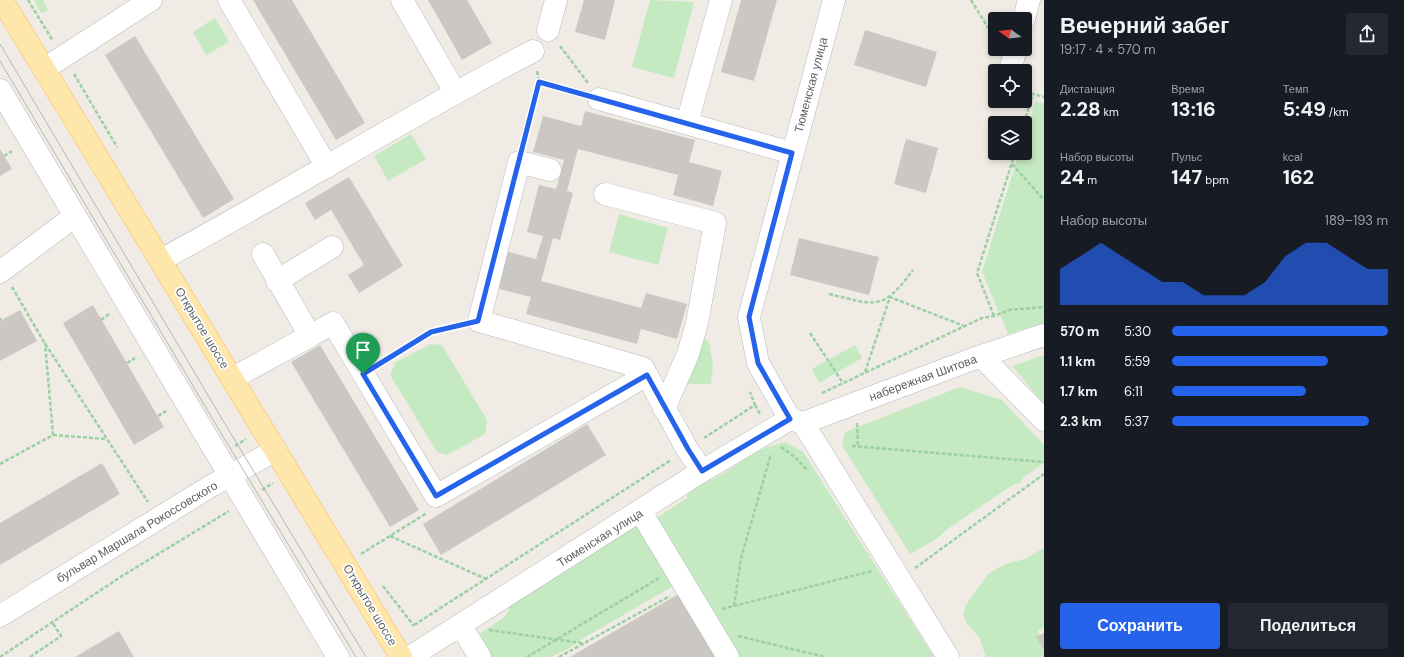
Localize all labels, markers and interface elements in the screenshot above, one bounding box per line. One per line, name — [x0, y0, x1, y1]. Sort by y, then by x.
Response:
text: Вечерний забег — [1060, 11, 1229, 40]
north arrow — [988, 12, 1032, 56]
map controls — [988, 12, 1032, 160]
button: share — [1346, 13, 1388, 55]
street label: Тюменская улица — [791, 35, 832, 134]
text: 19:17 · 4 × 570 m — [1060, 41, 1156, 58]
button: locate — [988, 64, 1032, 108]
text: Дистанция — [1060, 82, 1115, 96]
text: Время — [1171, 82, 1204, 96]
text: Темп — [1283, 82, 1308, 96]
text: 2.28 — [1060, 96, 1101, 122]
text: 13:16 — [1171, 96, 1216, 122]
text: 5:49 — [1283, 96, 1326, 122]
text: km — [1101, 105, 1119, 119]
text: /km — [1326, 105, 1348, 119]
button: layers — [988, 116, 1032, 160]
text: Набор высоты — [1060, 150, 1134, 164]
text: Пульс — [1171, 150, 1202, 164]
text: kcal — [1283, 150, 1303, 164]
text: 24 — [1060, 164, 1084, 190]
text: 147 — [1171, 164, 1202, 190]
text: 162 — [1283, 164, 1314, 190]
text: m — [1084, 173, 1097, 187]
text: bpm — [1202, 173, 1229, 187]
text: Набор высоты — [1060, 212, 1147, 229]
text: 189–193 m — [1325, 212, 1388, 229]
street label: Открытое шоссе — [171, 284, 233, 372]
text: 570 m — [1060, 323, 1099, 340]
text: 5:30 — [1124, 323, 1151, 340]
pin — [346, 333, 380, 374]
icon: arrive — [352, 339, 374, 361]
street label: набережная Шитова — [867, 351, 979, 405]
text: 1.1 km — [1060, 353, 1095, 370]
text: 5:59 — [1124, 353, 1150, 370]
text: 1.7 km — [1060, 383, 1097, 400]
text: 6:11 — [1124, 383, 1143, 400]
text: 2.3 km — [1060, 413, 1101, 430]
text: 5:37 — [1124, 413, 1149, 430]
street label: бульвар Маршала Рокоссовского — [54, 477, 221, 587]
street label: Тюменская улица — [554, 505, 646, 571]
street label: Открытое шоссе — [339, 561, 401, 649]
button: Сохранить — [1060, 603, 1220, 649]
button: Поделиться — [1228, 603, 1388, 649]

